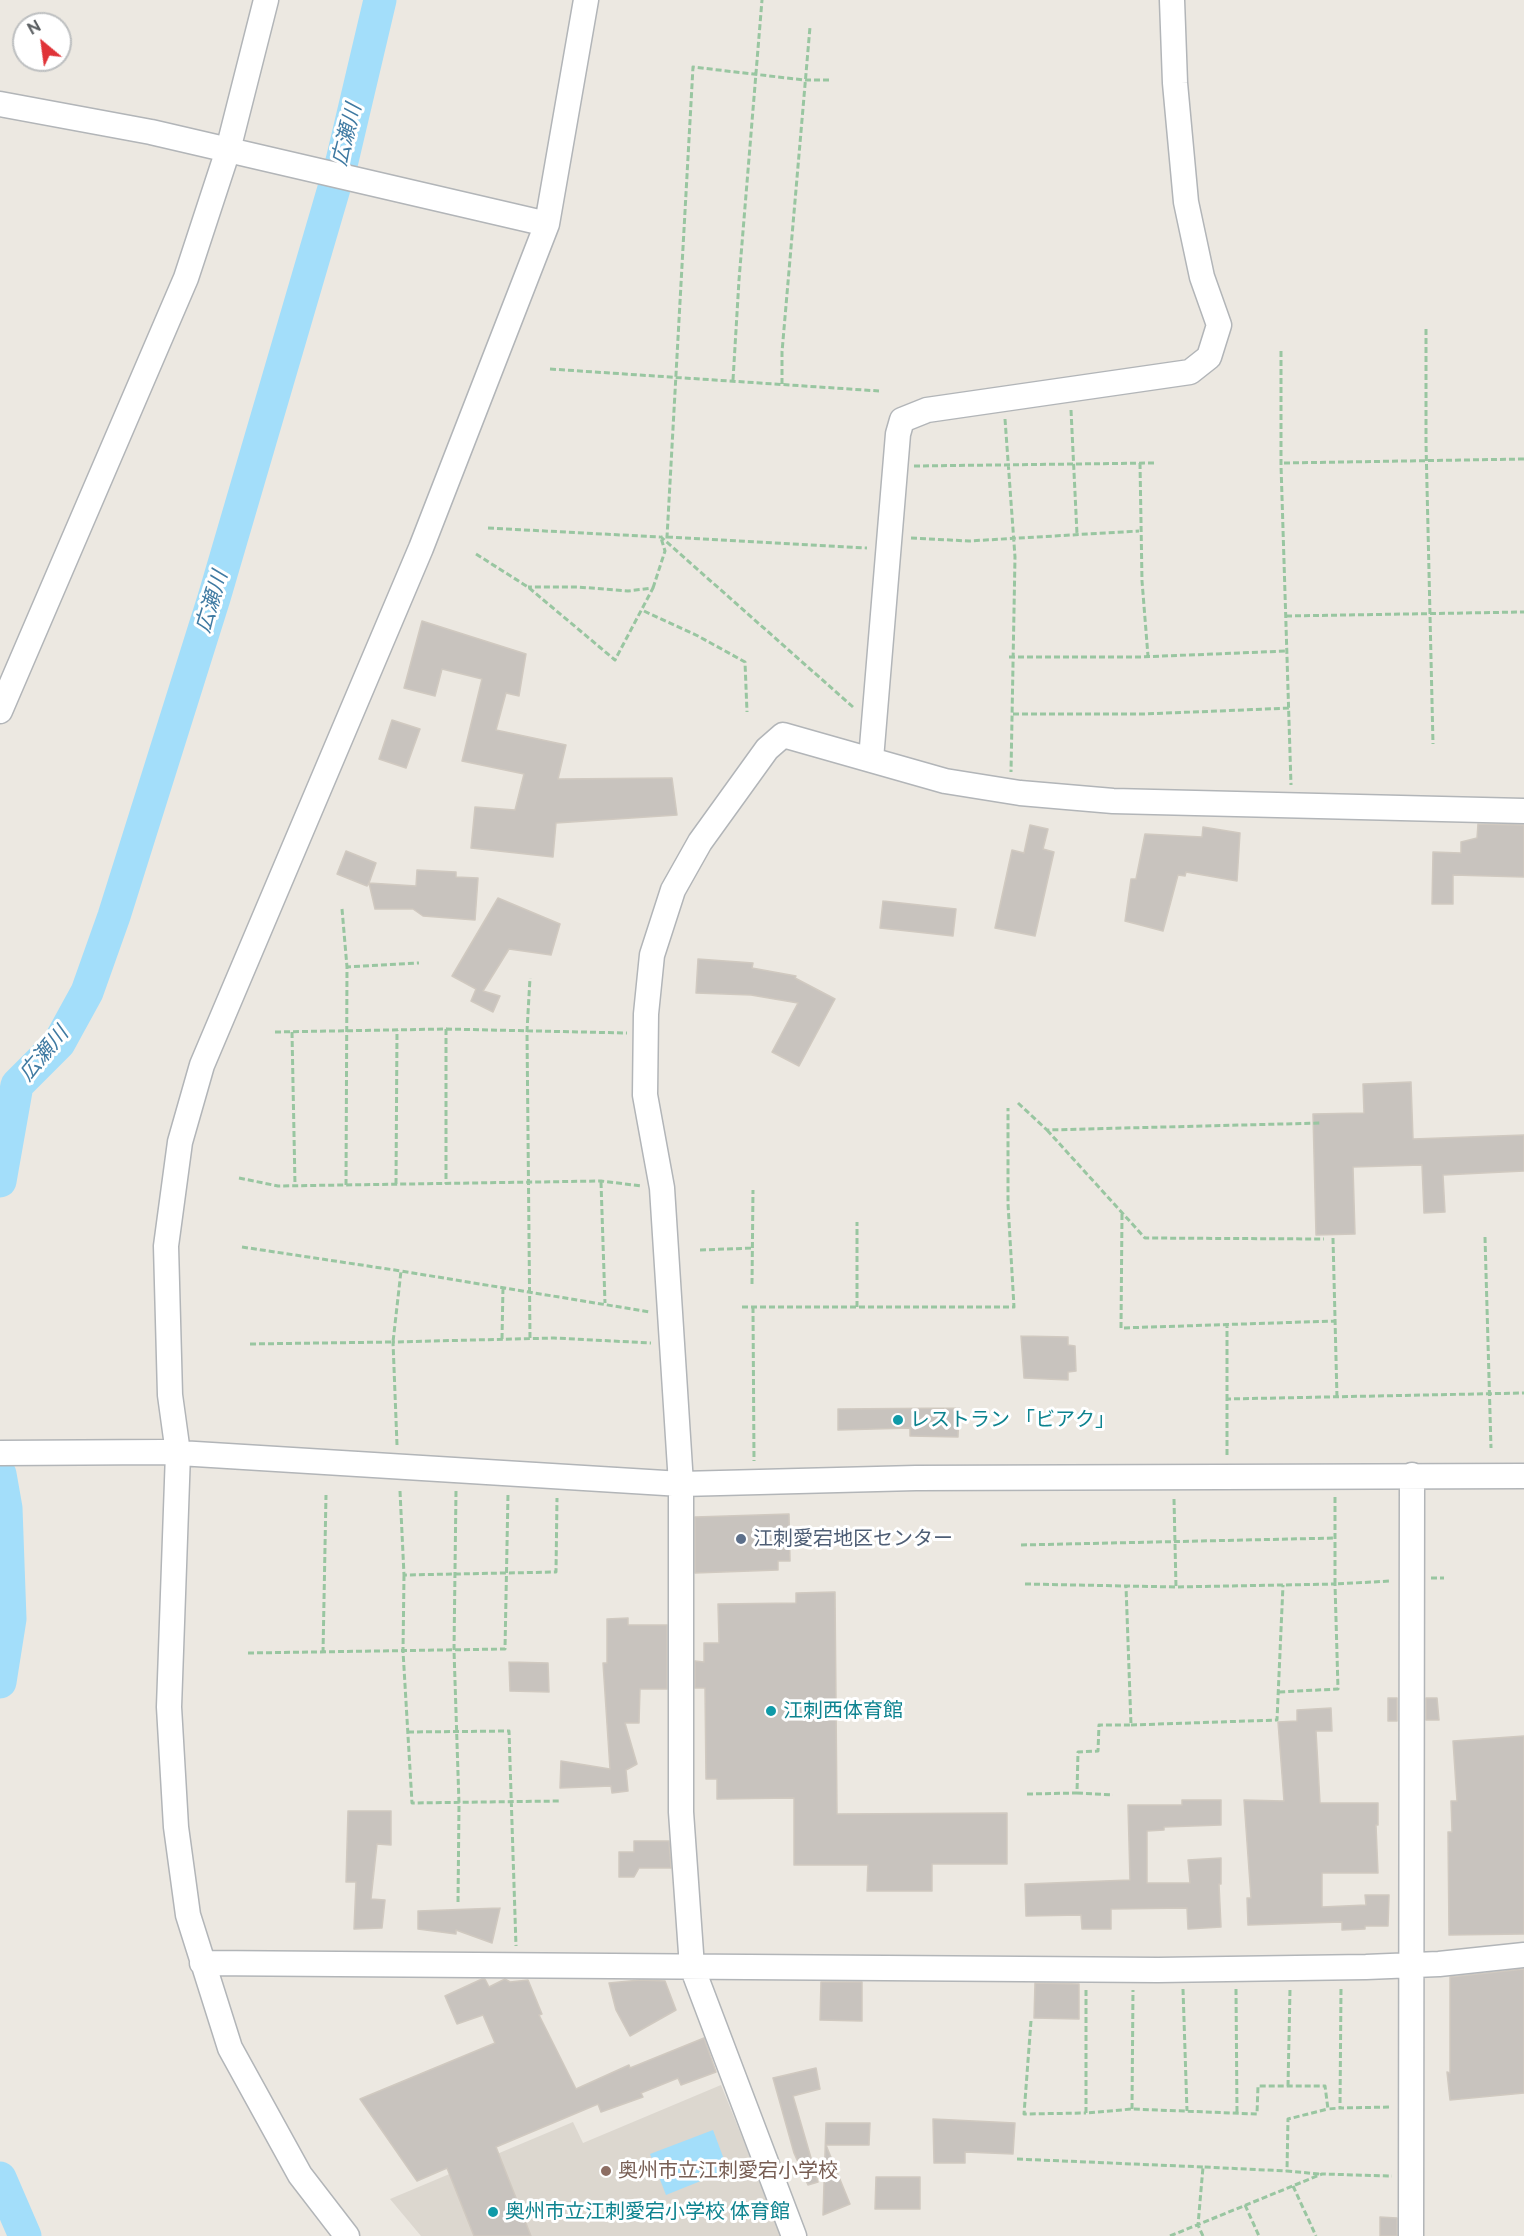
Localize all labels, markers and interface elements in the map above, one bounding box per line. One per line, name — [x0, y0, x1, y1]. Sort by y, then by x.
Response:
north arrow — [12, 12, 72, 72]
text: N — [24, 16, 44, 39]
water label: 広瀬川 — [327, 101, 367, 169]
water label: 広瀬川 — [191, 568, 233, 636]
water label: 広瀬川 — [14, 1022, 74, 1086]
place label: レストラン 「ビアク」 — [910, 1408, 1115, 1432]
marker: レストラン 「ビアク」 — [891, 1413, 905, 1427]
place label: 江刺愛宕地区センター — [753, 1527, 953, 1551]
marker: 江刺愛宕地区センター — [734, 1532, 748, 1546]
place label: 江刺西体育館 — [783, 1699, 903, 1723]
marker: 江刺西体育館 — [764, 1704, 778, 1718]
place label: 奥州市立江刺愛宕小学校 — [618, 2159, 838, 2183]
marker: 奥州市立江刺愛宕小学校 — [599, 2164, 613, 2178]
place label: 奥州市立江刺愛宕小学校 体育館 — [505, 2200, 790, 2224]
marker: 奥州市立江刺愛宕小学校 体育館 — [486, 2205, 500, 2219]

